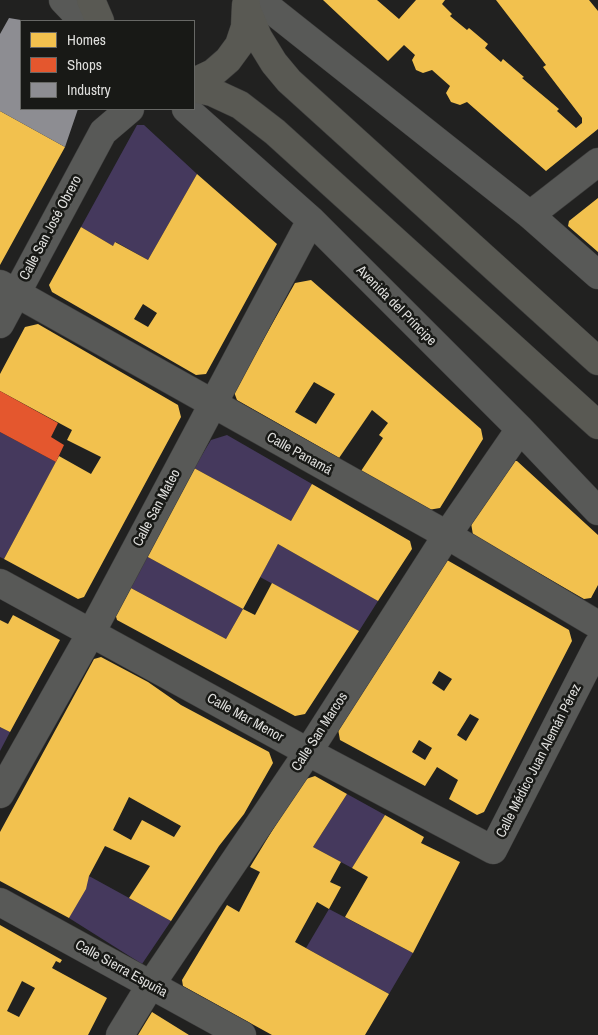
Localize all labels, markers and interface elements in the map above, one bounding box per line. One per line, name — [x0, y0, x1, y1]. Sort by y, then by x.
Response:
legend — [20, 20, 195, 110]
text: Homes — [67, 29, 106, 50]
text: Shops — [67, 54, 102, 75]
text: Industry — [67, 79, 111, 100]
street label: Calle San José Obrero — [16, 173, 86, 283]
street label: Avenida del Príncipe — [352, 262, 440, 350]
street label: Calle Panamá — [263, 429, 335, 479]
street label: Calle San Mateo — [130, 467, 184, 549]
street label: Calle Médico Juan Alemán Pérez — [493, 681, 585, 841]
street label: Calle San Marcos — [288, 689, 352, 775]
street label: Calle Mar Menor — [204, 690, 286, 746]
street label: Calle Sierra Espuña — [72, 937, 170, 1001]

